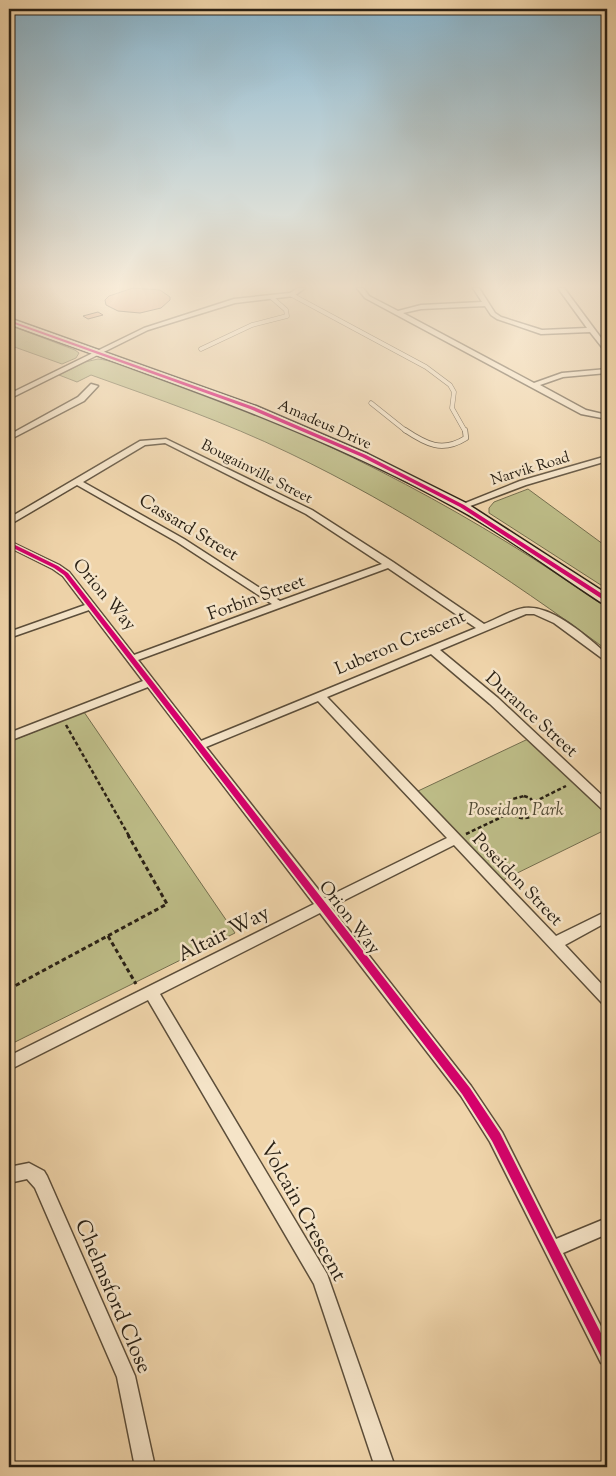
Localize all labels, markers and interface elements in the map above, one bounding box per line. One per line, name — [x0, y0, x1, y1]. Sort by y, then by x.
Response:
street label: Amadeus Drive — [274, 395, 375, 455]
street label: Bougainville Street — [197, 435, 316, 509]
street label: Narvik Road — [488, 447, 573, 491]
street label: Cassard Street — [133, 489, 243, 569]
street label: Orion Way — [65, 553, 142, 637]
street label: Forbin Street — [204, 569, 309, 629]
street label: Luberon Crescent — [331, 605, 470, 683]
street label: Durance Street — [479, 667, 583, 764]
park label: Poseidon Park — [468, 798, 564, 824]
street label: Poseidon Street — [465, 828, 568, 933]
street label: Orion Way — [311, 876, 386, 961]
street label: Altair Way — [173, 899, 276, 971]
street label: Volcain Crescent — [252, 1137, 353, 1287]
street label: Chelmsford Close — [66, 1215, 158, 1379]

